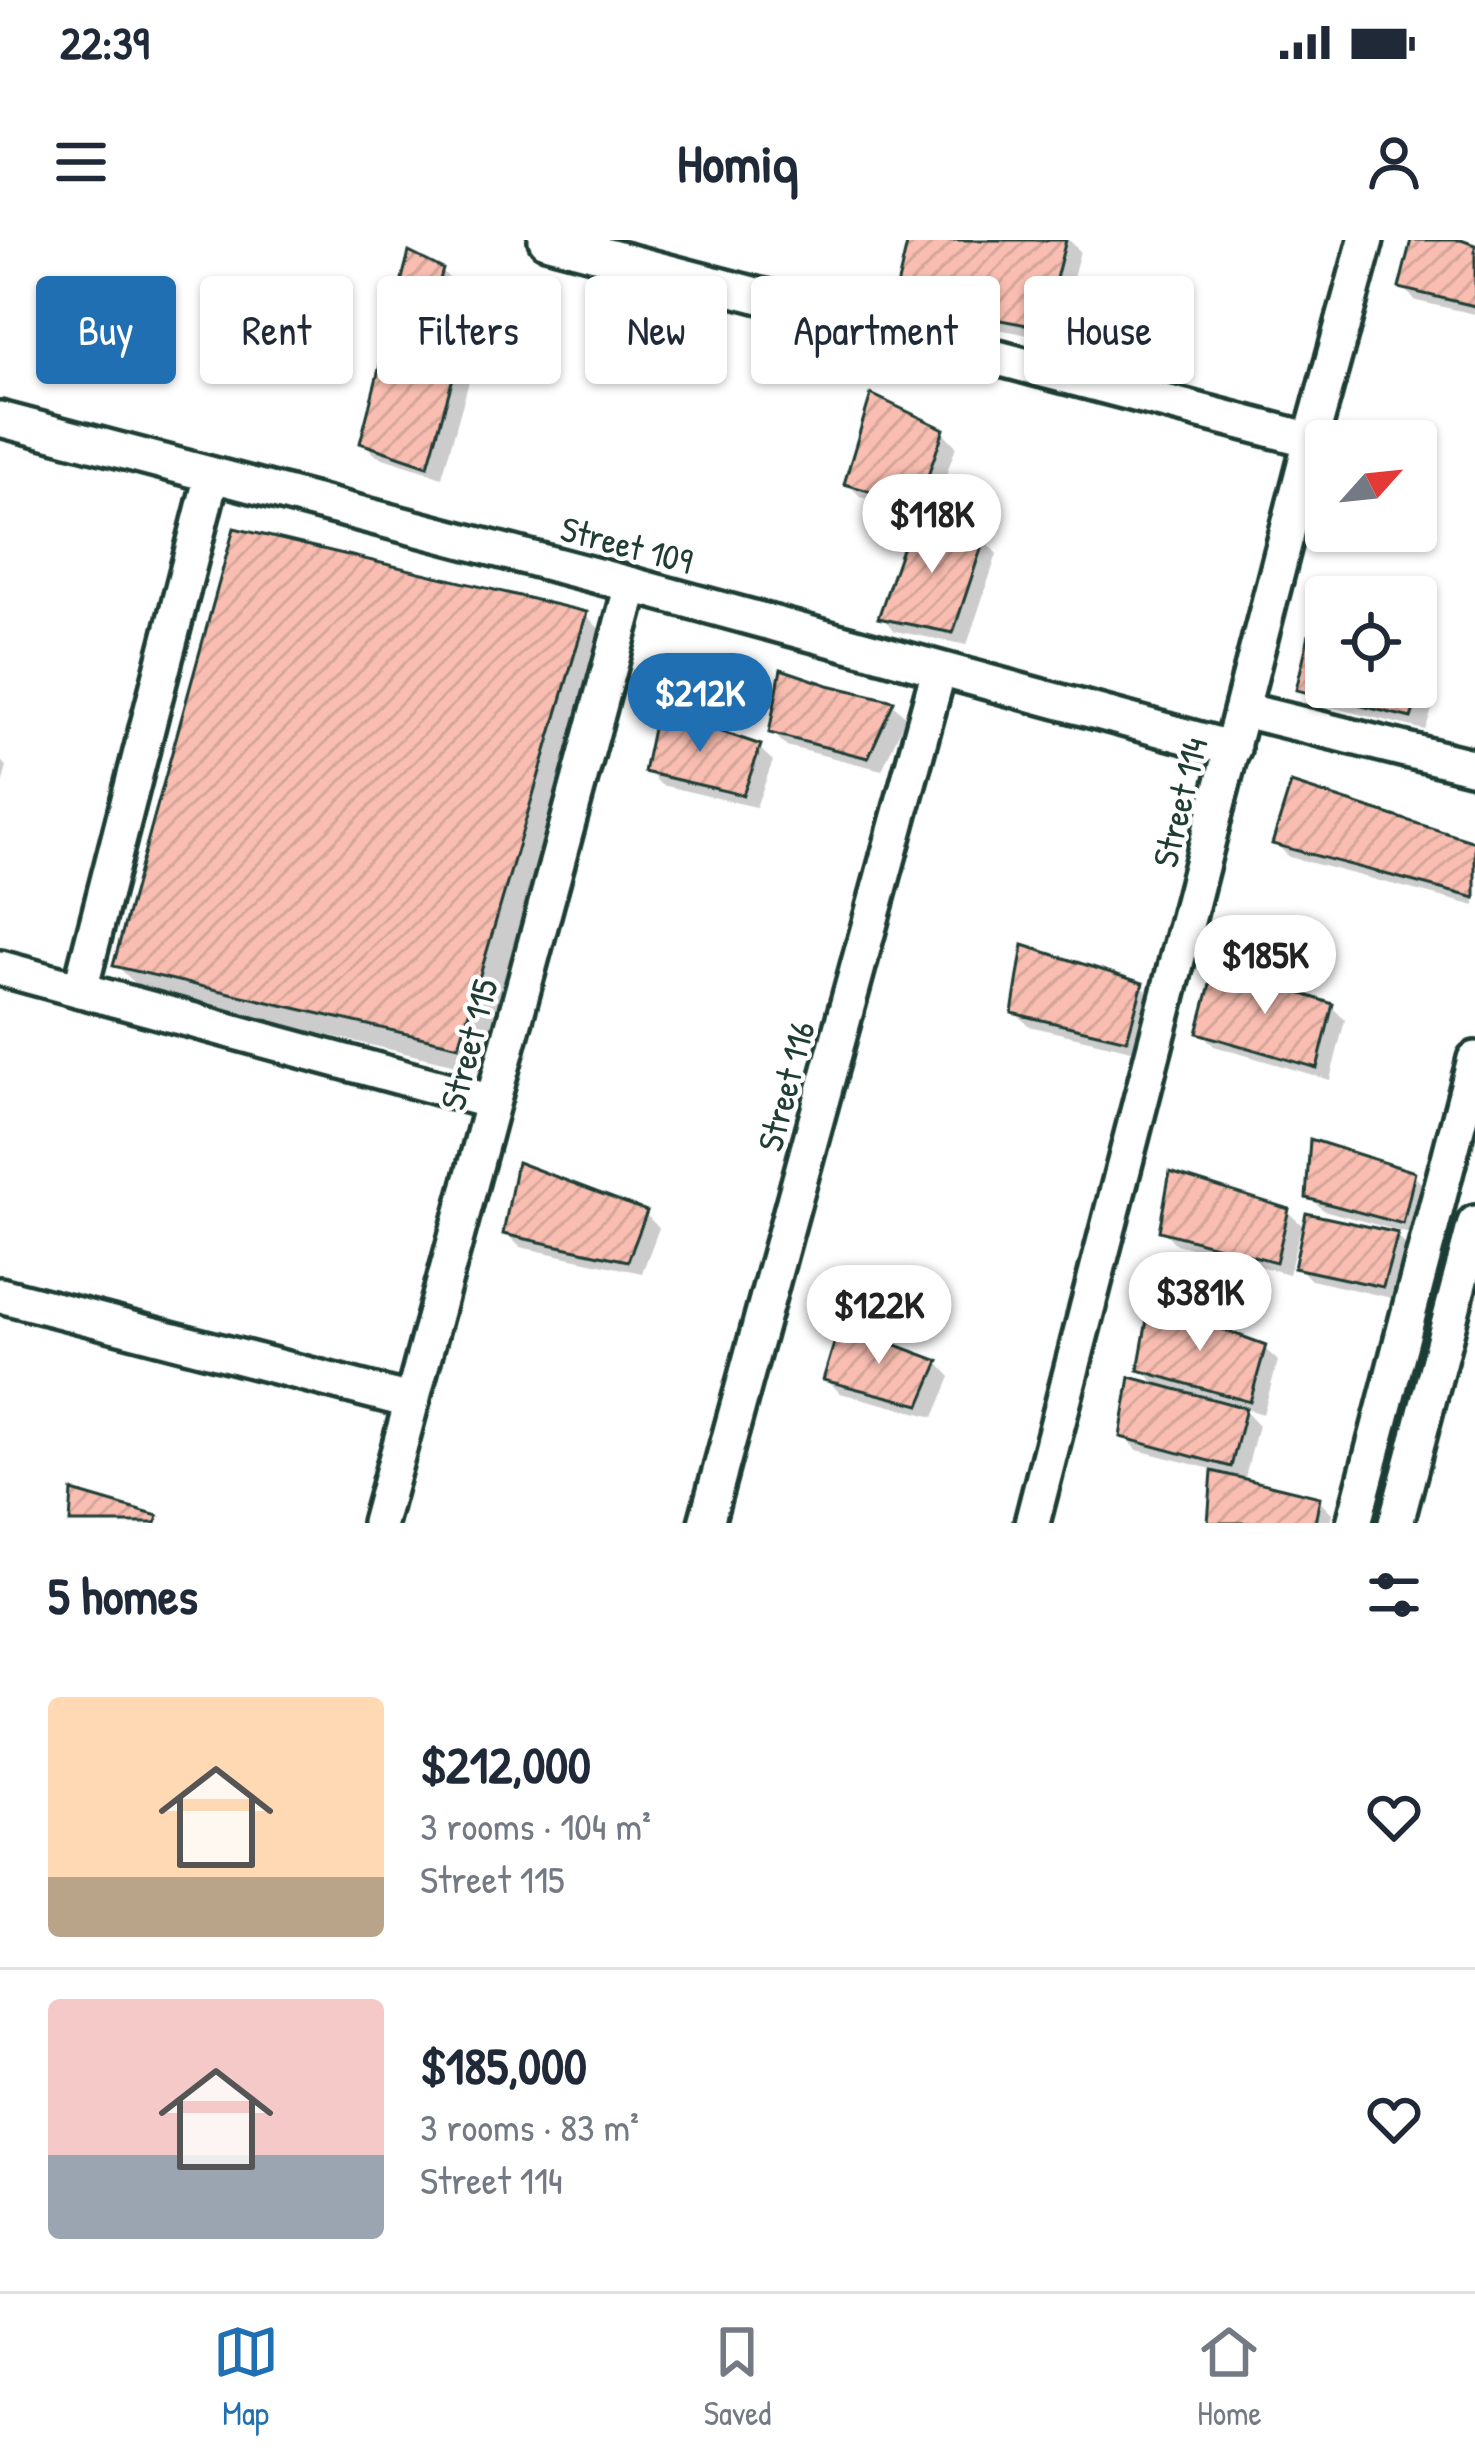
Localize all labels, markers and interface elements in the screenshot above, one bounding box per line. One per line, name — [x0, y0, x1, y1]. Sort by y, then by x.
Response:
text: 22:39 — [60, 12, 149, 73]
text: Homiq — [677, 126, 798, 199]
icon: menu — [48, 129, 114, 195]
icon: person — [1361, 129, 1427, 195]
chip: Buy — [36, 276, 176, 384]
chip: Rent — [200, 276, 353, 384]
chip: Filters — [377, 276, 561, 384]
chip: New — [585, 276, 727, 384]
chip: Apartment — [751, 276, 1000, 384]
chip: House — [1024, 276, 1194, 384]
north arrow — [1305, 420, 1437, 552]
map controls — [1305, 420, 1437, 708]
pin: $118K — [848, 474, 1016, 576]
text: $118K — [889, 486, 975, 539]
street label: Street 109 — [556, 503, 698, 585]
button: locate — [1305, 576, 1437, 708]
pin: $212K — [616, 653, 784, 755]
text: $212K — [655, 665, 745, 718]
street label: Street 114 — [1139, 732, 1219, 872]
pin: $185K — [1181, 915, 1349, 1017]
text: $185K — [1221, 927, 1309, 980]
street label: Street 115 — [427, 973, 509, 1115]
street label: Street 116 — [744, 1016, 826, 1156]
pin: $381K — [1116, 1252, 1284, 1354]
text: $381K — [1156, 1264, 1244, 1317]
pin: $122K — [795, 1265, 963, 1367]
text: $122K — [834, 1277, 924, 1330]
text: 5 homes — [48, 1561, 198, 1630]
icon: filters — [1361, 1562, 1427, 1628]
text: $212,000 — [420, 1730, 591, 1799]
icon: home — [144, 1745, 288, 1889]
icon: heart — [1361, 1784, 1427, 1850]
text: 3 rooms · 104 m² — [420, 1799, 651, 1852]
text: Street 115 — [420, 1852, 565, 1905]
text: $185,000 — [420, 2031, 587, 2100]
icon: home — [144, 2047, 288, 2191]
icon: heart — [1361, 2086, 1427, 2152]
text: 3 rooms · 83 m² — [420, 2100, 639, 2153]
text: Street 114 — [420, 2153, 563, 2206]
tab: Map — [213, 2319, 279, 2435]
tab: Saved — [704, 2319, 771, 2435]
tab: Home — [1196, 2319, 1262, 2435]

